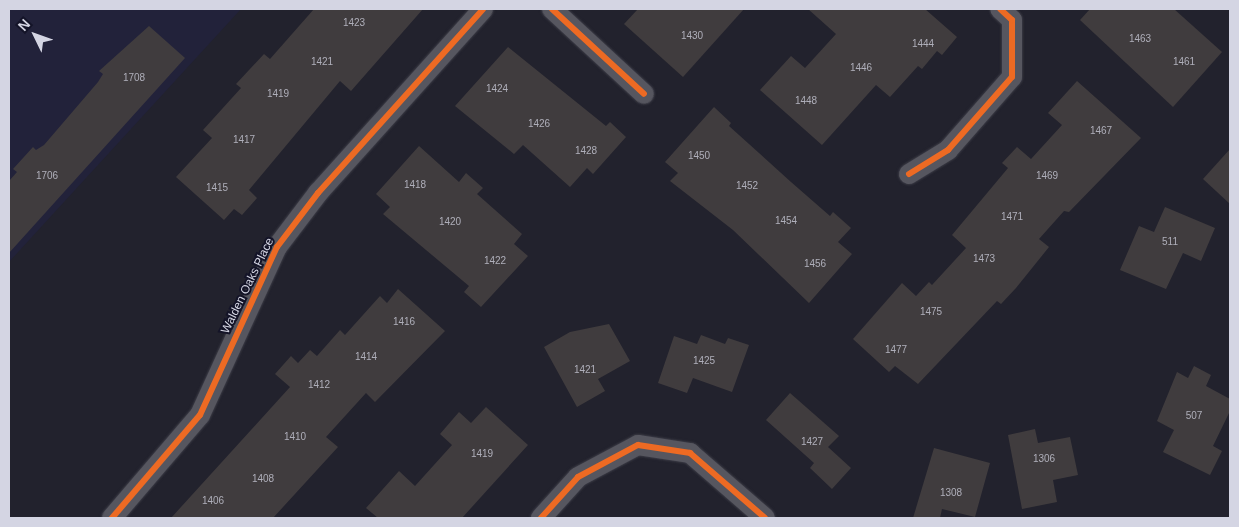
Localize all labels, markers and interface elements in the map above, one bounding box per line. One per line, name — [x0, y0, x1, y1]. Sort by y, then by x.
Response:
north arrow — [10, 10, 60, 60]
text: N — [15, 16, 33, 34]
house number: 1423 — [343, 17, 365, 29]
house number: 1430 — [681, 30, 703, 42]
house number: 1463 — [1129, 33, 1151, 45]
house number: 1444 — [912, 38, 934, 50]
house number: 1421 — [311, 56, 333, 68]
house number: 1461 — [1173, 56, 1195, 68]
house number: 1446 — [850, 62, 872, 74]
house number: 1708 — [123, 72, 145, 84]
house number: 1424 — [486, 83, 508, 95]
house number: 1419 — [267, 88, 289, 100]
house number: 1448 — [795, 95, 817, 107]
house number: 1426 — [528, 118, 550, 130]
house number: 1467 — [1090, 125, 1112, 137]
house number: 1417 — [233, 134, 255, 146]
house number: 1428 — [575, 145, 597, 157]
house number: 1450 — [688, 150, 710, 162]
house number: 1706 — [36, 170, 58, 182]
house number: 1469 — [1036, 170, 1058, 182]
house number: 1418 — [404, 179, 426, 191]
house number: 1452 — [736, 180, 758, 192]
house number: 1415 — [206, 182, 228, 194]
house number: 1471 — [1001, 211, 1023, 223]
house number: 1454 — [775, 215, 797, 227]
house number: 1420 — [439, 216, 461, 228]
street label: Walden Oaks Place — [219, 236, 277, 336]
house number: 511 — [1162, 236, 1178, 248]
house number: 1473 — [973, 253, 995, 265]
house number: 1422 — [484, 255, 506, 267]
house number: 1456 — [804, 258, 826, 270]
house number: 1475 — [920, 306, 942, 318]
house number: 1416 — [393, 316, 415, 328]
house number: 1477 — [885, 344, 907, 356]
house number: 1414 — [355, 351, 377, 363]
house number: 1425 — [693, 355, 715, 367]
house number: 1421 — [574, 364, 596, 376]
house number: 1412 — [308, 379, 330, 391]
house number: 507 — [1186, 410, 1202, 422]
house number: 1410 — [284, 431, 306, 443]
house number: 1427 — [801, 436, 823, 448]
house number: 1419 — [471, 448, 493, 460]
house number: 1306 — [1033, 453, 1055, 465]
house number: 1408 — [252, 473, 274, 485]
house number: 1308 — [940, 487, 962, 499]
house number: 1406 — [202, 495, 224, 507]

